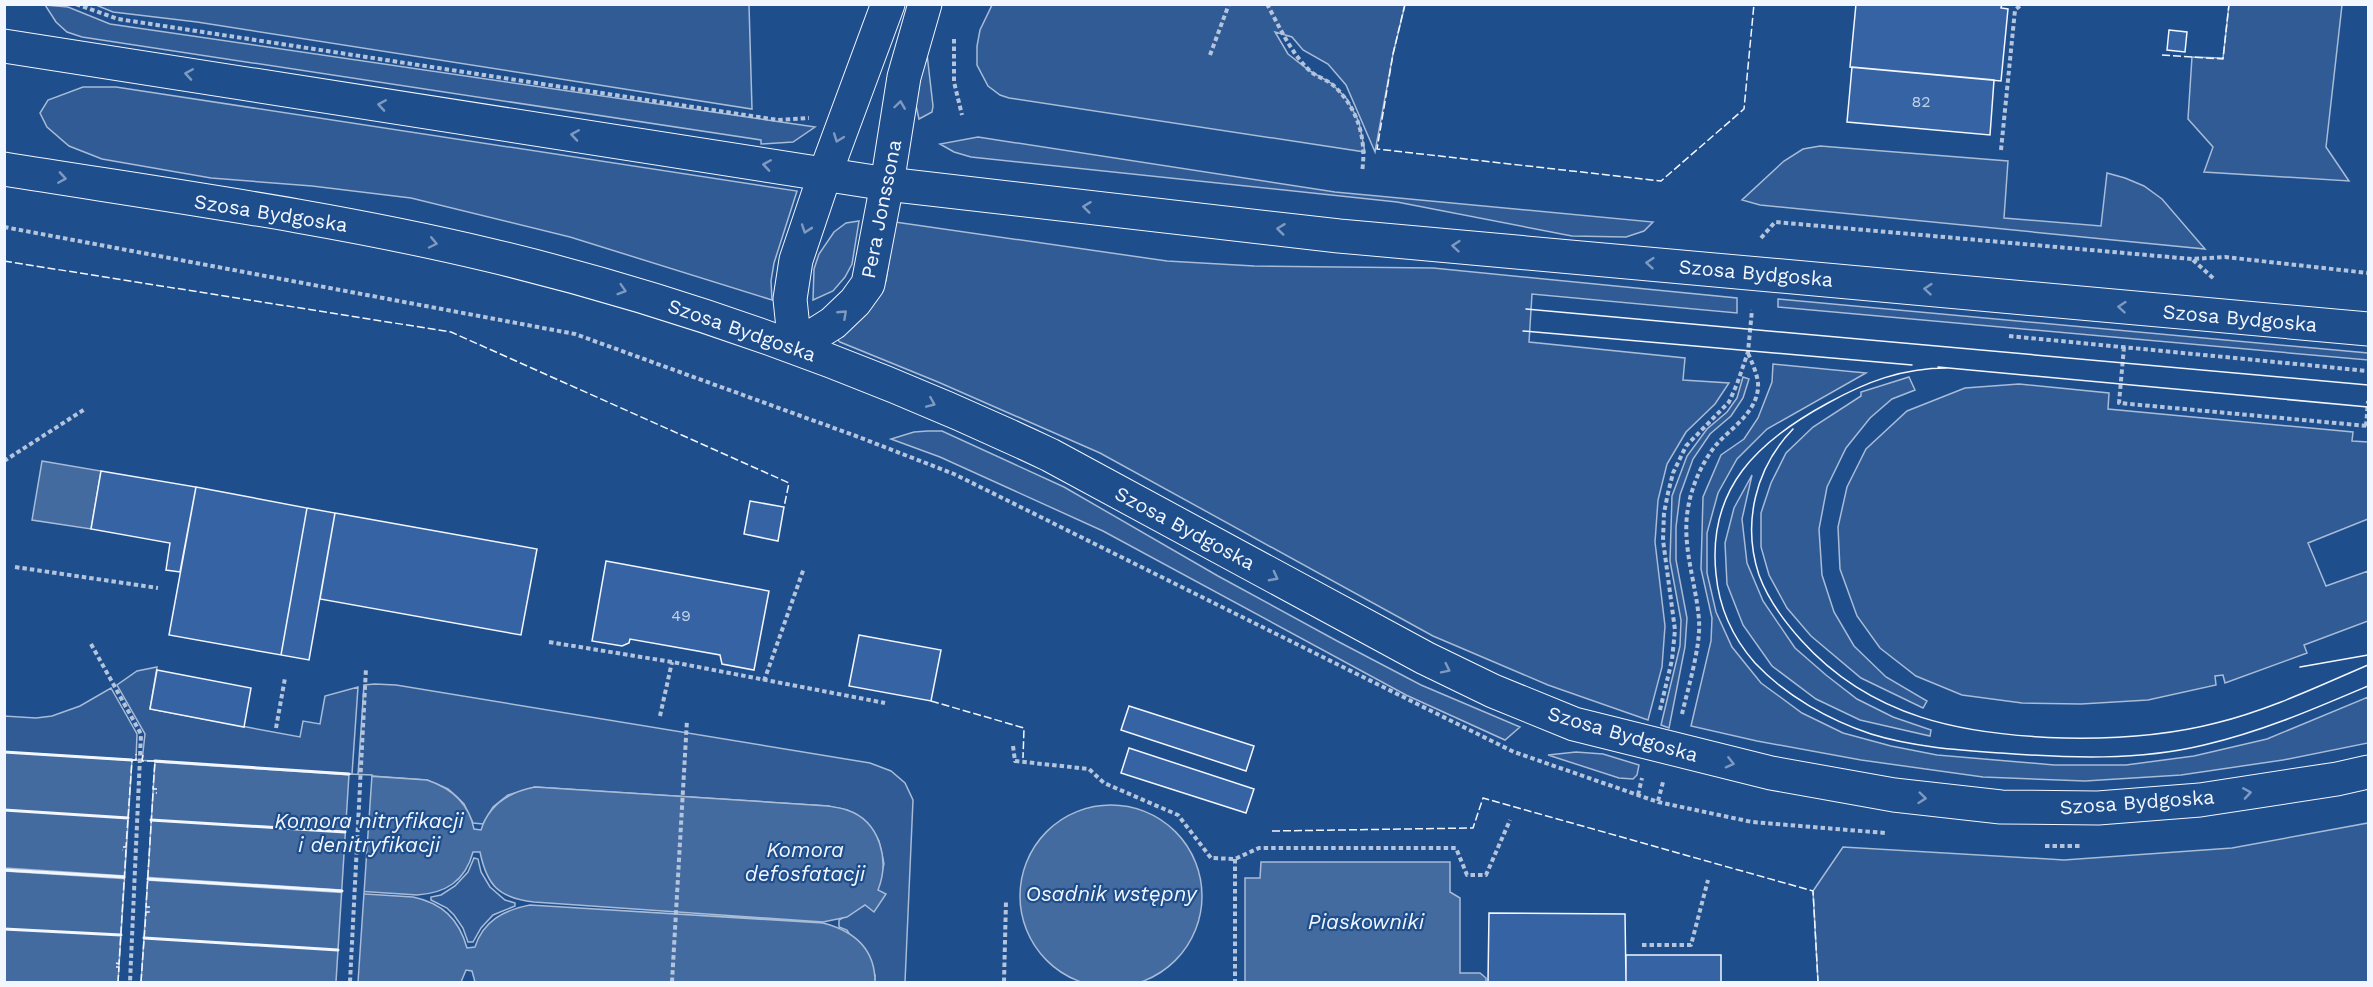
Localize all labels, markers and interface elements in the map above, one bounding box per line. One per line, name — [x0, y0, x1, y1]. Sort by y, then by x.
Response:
one-way arrow — [185, 69, 194, 81]
house number: 82 — [1911, 92, 1931, 111]
one-way arrow — [377, 99, 386, 111]
one-way arrow — [893, 101, 906, 110]
one-way arrow — [570, 129, 579, 141]
one-way arrow — [833, 132, 845, 143]
street label: Pera Jonssona — [856, 138, 906, 280]
one-way arrow — [763, 159, 772, 171]
one-way arrow — [57, 171, 67, 184]
street label: Szosa Bydgoska — [193, 189, 349, 237]
one-way arrow — [1082, 201, 1091, 214]
one-way arrow — [801, 223, 814, 234]
one-way arrow — [1276, 224, 1285, 236]
one-way arrow — [428, 235, 438, 248]
one-way arrow — [1451, 240, 1460, 253]
street label: Szosa Bydgoska — [1678, 254, 1834, 292]
one-way arrow — [1645, 257, 1655, 270]
one-way arrow — [616, 283, 627, 295]
one-way arrow — [1923, 283, 1932, 296]
street label: Szosa Bydgoska — [665, 293, 819, 367]
street label: Szosa Bydgoska — [2162, 299, 2318, 337]
one-way arrow — [2117, 301, 2127, 314]
one-way arrow — [836, 310, 847, 321]
one-way arrow — [925, 396, 936, 408]
street label: Szosa Bydgoska — [1111, 481, 1259, 575]
one-way arrow — [1268, 570, 1279, 581]
house number: 49 — [671, 606, 691, 625]
one-way arrow — [1440, 661, 1451, 673]
street label: Szosa Bydgoska — [1545, 701, 1701, 767]
one-way arrow — [1725, 756, 1735, 769]
street label: Szosa Bydgoska — [2059, 785, 2215, 819]
one-way arrow — [2242, 787, 2252, 799]
one-way arrow — [1917, 791, 1926, 804]
water label: Komora nitryfikacji i denitryfikacji — [274, 808, 464, 857]
water label: Komora defosfatacji — [745, 837, 866, 886]
water label: Osadnik wstępny — [1025, 881, 1198, 906]
water label: Piaskowniki — [1308, 909, 1425, 934]

